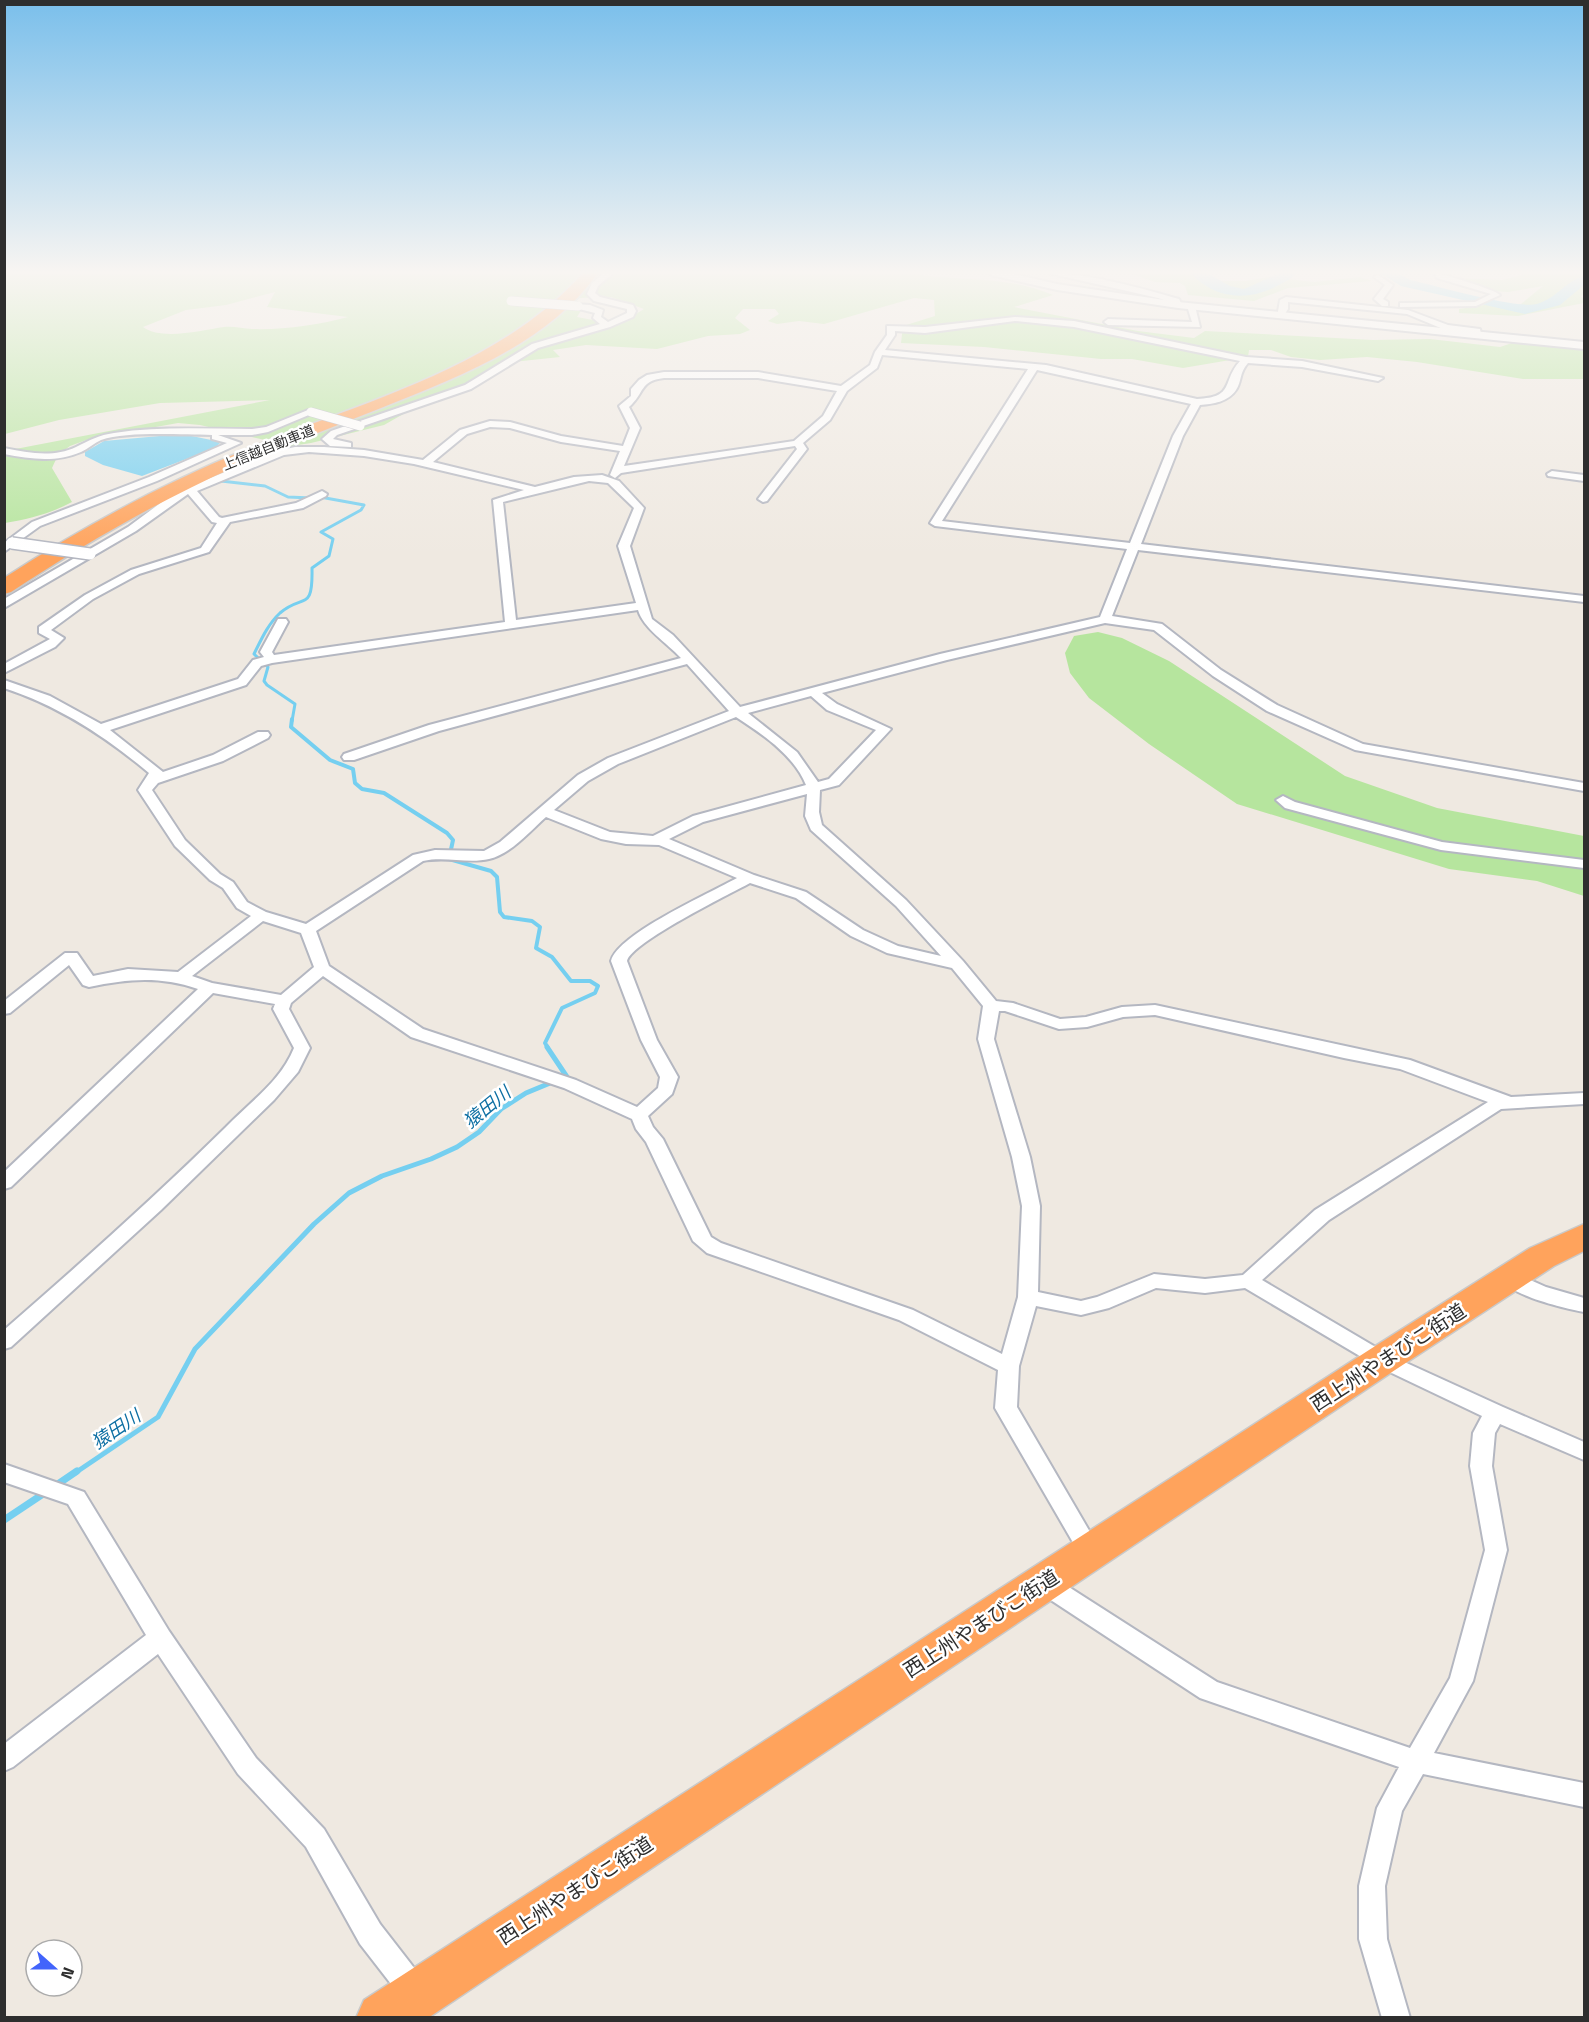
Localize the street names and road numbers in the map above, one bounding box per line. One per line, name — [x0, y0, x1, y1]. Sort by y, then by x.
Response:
street label: 上信越自動車道 — [219, 419, 317, 475]
street label: 西上州やまびこ街道 — [1304, 1295, 1472, 1419]
street label: 西上州やまびこ街道 — [897, 1561, 1065, 1685]
street label: 西上州やまびこ街道 — [491, 1828, 659, 1952]

